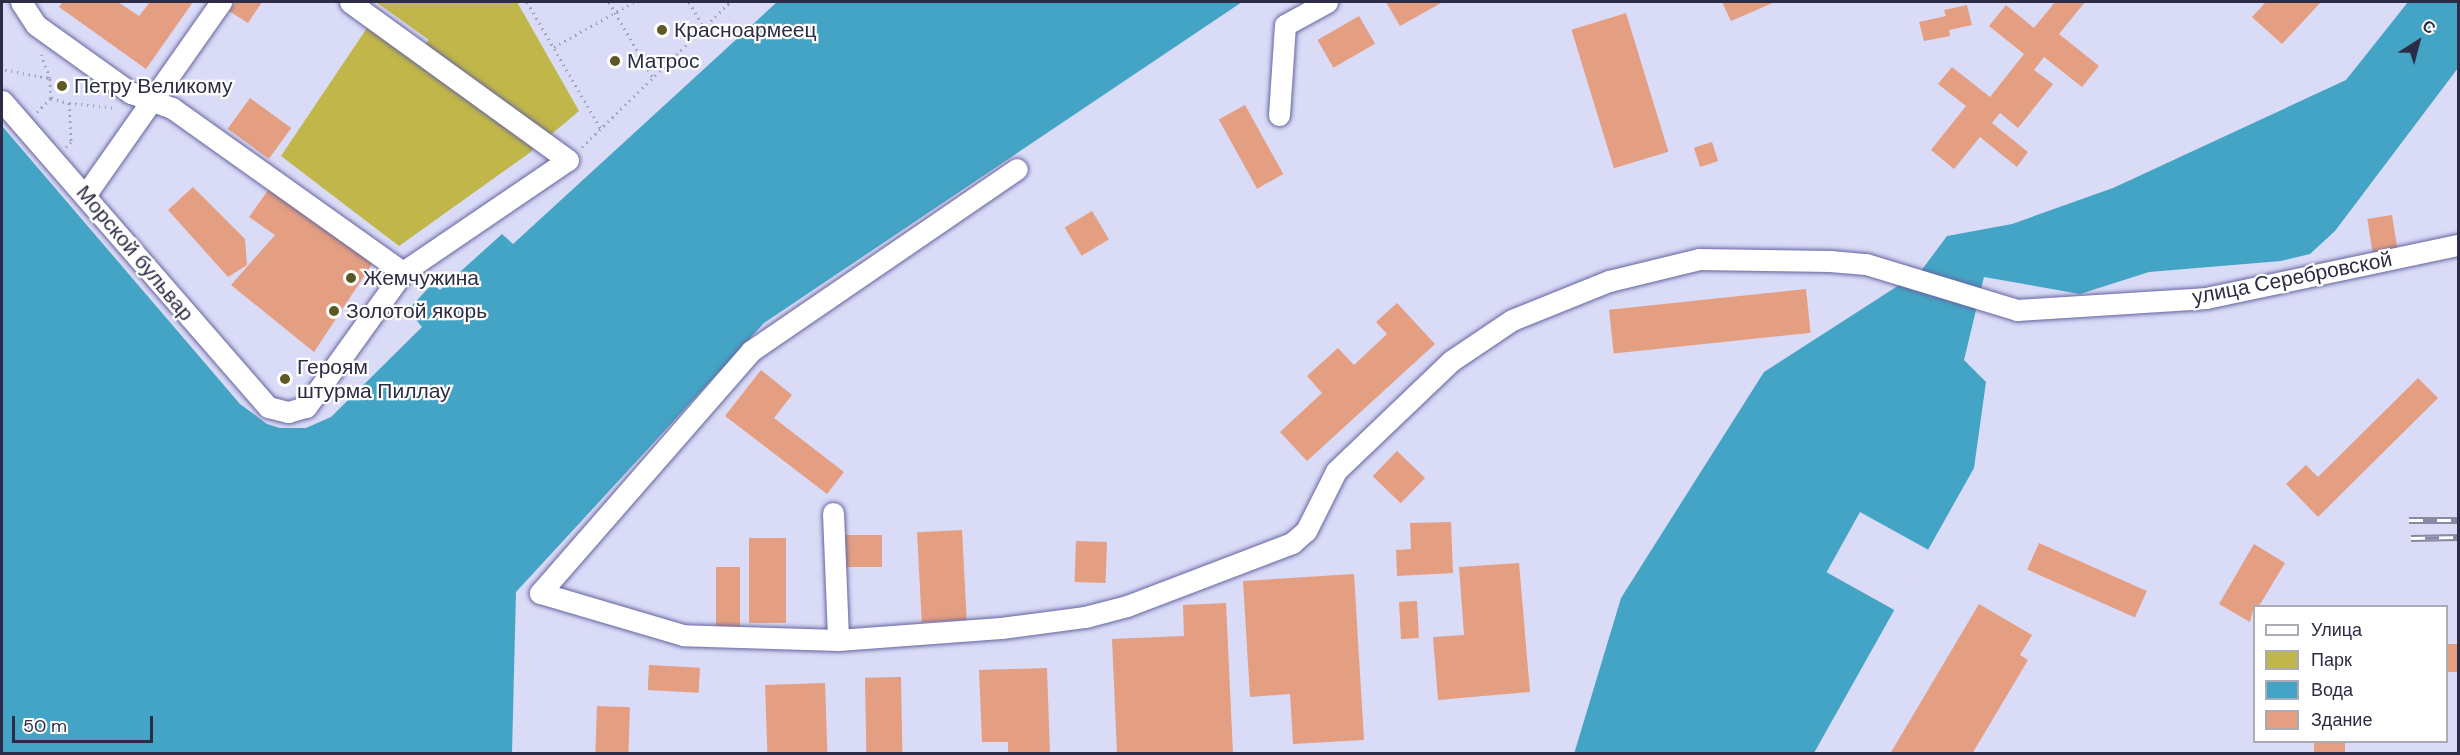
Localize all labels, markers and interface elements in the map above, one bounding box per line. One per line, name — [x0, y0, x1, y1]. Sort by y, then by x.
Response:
north arrow — [2388, 12, 2448, 72]
text: С — [2418, 15, 2440, 39]
place label: Красноармеец — [674, 17, 817, 43]
marker: Красноармеец — [655, 23, 669, 37]
place label: Матрос — [627, 48, 699, 74]
marker: Матрос — [608, 54, 622, 68]
place label: Петру Великому — [74, 73, 232, 99]
marker: Петру Великому — [55, 79, 69, 93]
street label: Морской бульвар — [71, 180, 199, 326]
street label: улица Серебровской — [2190, 246, 2394, 310]
place label: Жемчужина — [363, 265, 479, 291]
marker: Жемчужина — [344, 271, 358, 285]
place label: Золотой якорь — [346, 298, 487, 324]
marker: Золотой якорь — [327, 304, 341, 318]
place label: Героям штурма Пиллау — [297, 354, 451, 404]
marker: Героям штурма Пиллау — [278, 372, 292, 386]
legend — [2253, 605, 2448, 743]
text: Улица — [2311, 618, 2362, 642]
text: Парк — [2311, 648, 2352, 672]
text: Вода — [2311, 678, 2353, 702]
scale bar — [15, 704, 156, 742]
text: Здание — [2311, 708, 2372, 732]
text: 50 m — [23, 714, 67, 738]

